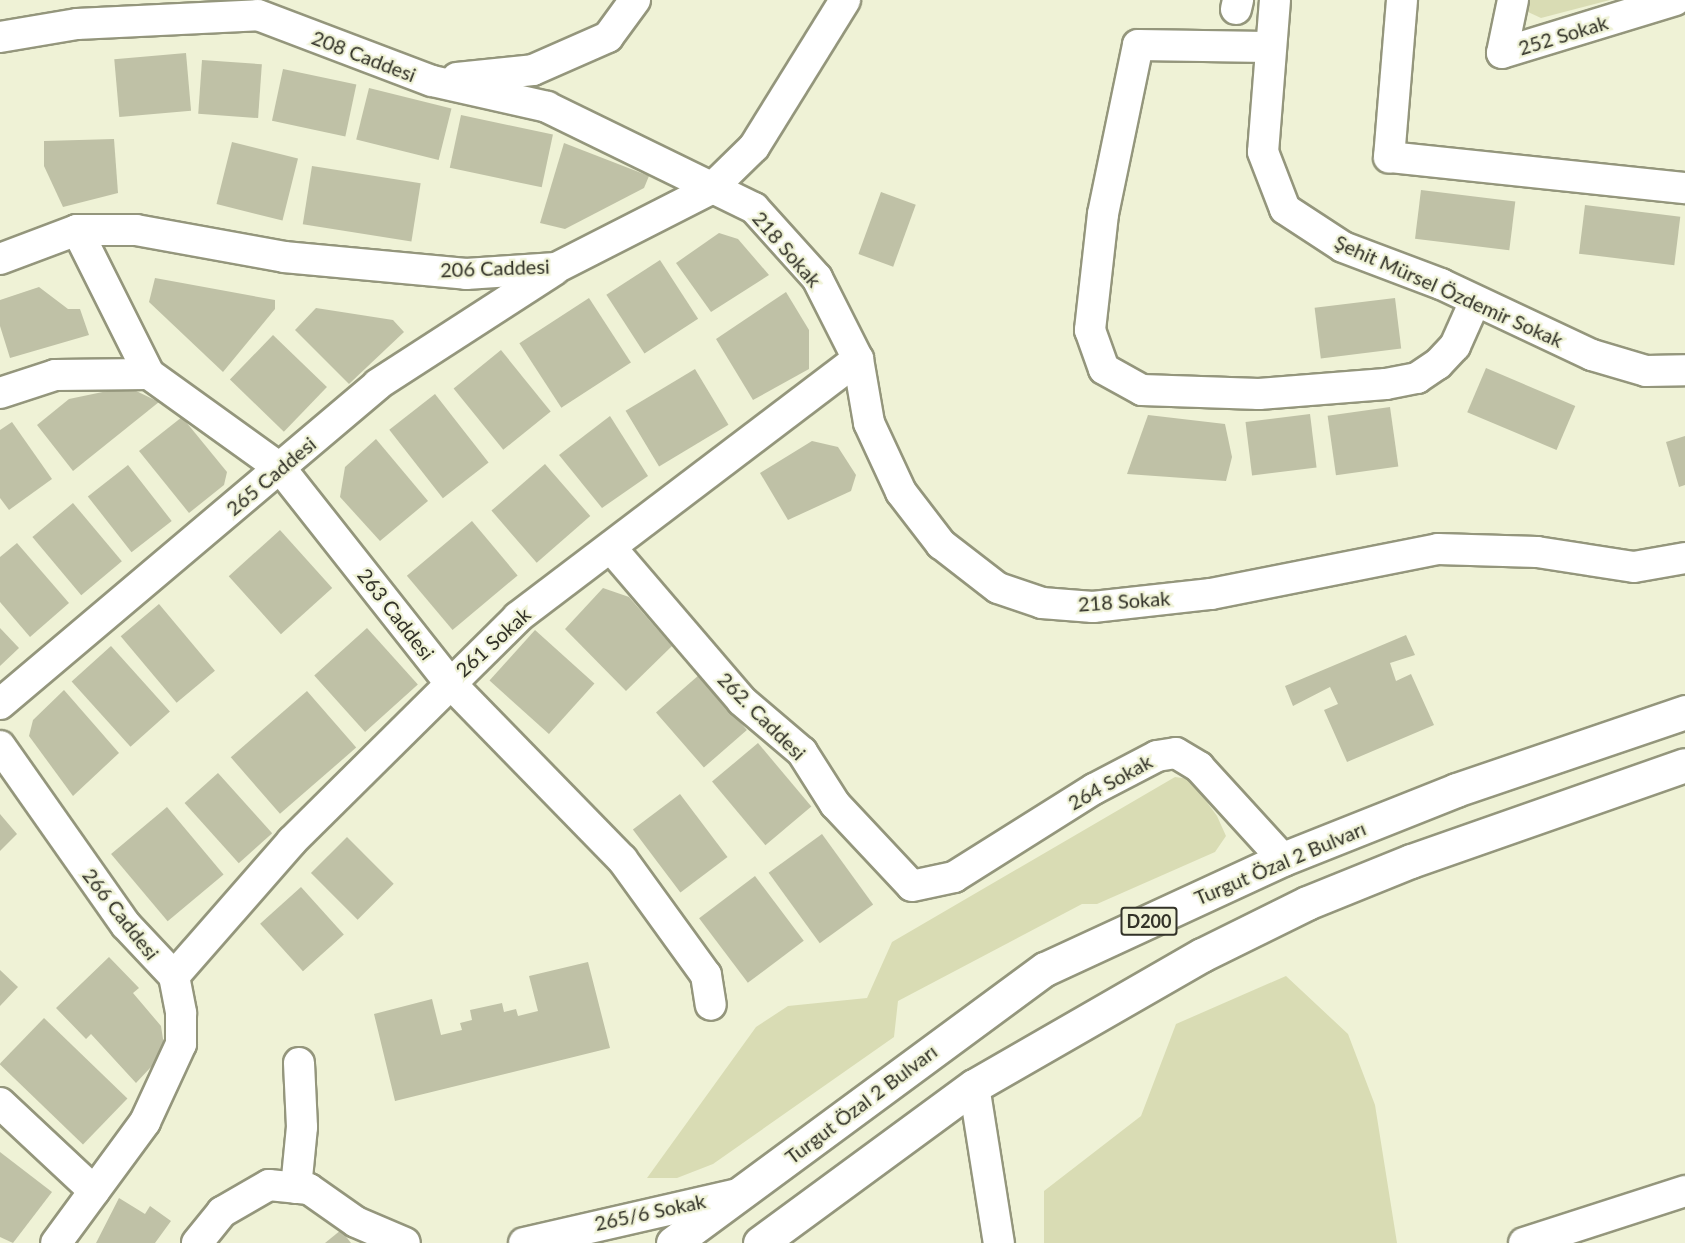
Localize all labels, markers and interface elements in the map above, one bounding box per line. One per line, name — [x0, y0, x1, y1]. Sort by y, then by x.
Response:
street label: 252 Sokak — [1515, 10, 1611, 60]
street label: 208 Caddesi — [309, 25, 419, 87]
street label: 218 Sokak — [748, 206, 826, 292]
street label: Şehit Mürsel Özdemir Sokak — [1331, 230, 1567, 352]
street label: 206 Caddesi — [440, 254, 550, 282]
street label: 265 Caddesi — [221, 432, 321, 520]
street label: 263 Caddesi — [353, 563, 439, 665]
street label: 218 Sokak — [1077, 586, 1171, 616]
street label: 261 Sokak — [451, 602, 535, 682]
street label: 262. Caddesi — [713, 667, 811, 765]
street label: 264 Sokak — [1064, 749, 1156, 815]
street label: Turgut Özal 2 Bulvarı — [1191, 816, 1369, 910]
street label: 266 Caddesi — [78, 863, 164, 965]
road number: D200 — [1119, 906, 1179, 936]
street label: Turgut Özal 2 Bulvarı — [780, 1039, 942, 1169]
street label: 265/6 Sokak — [592, 1189, 708, 1235]

